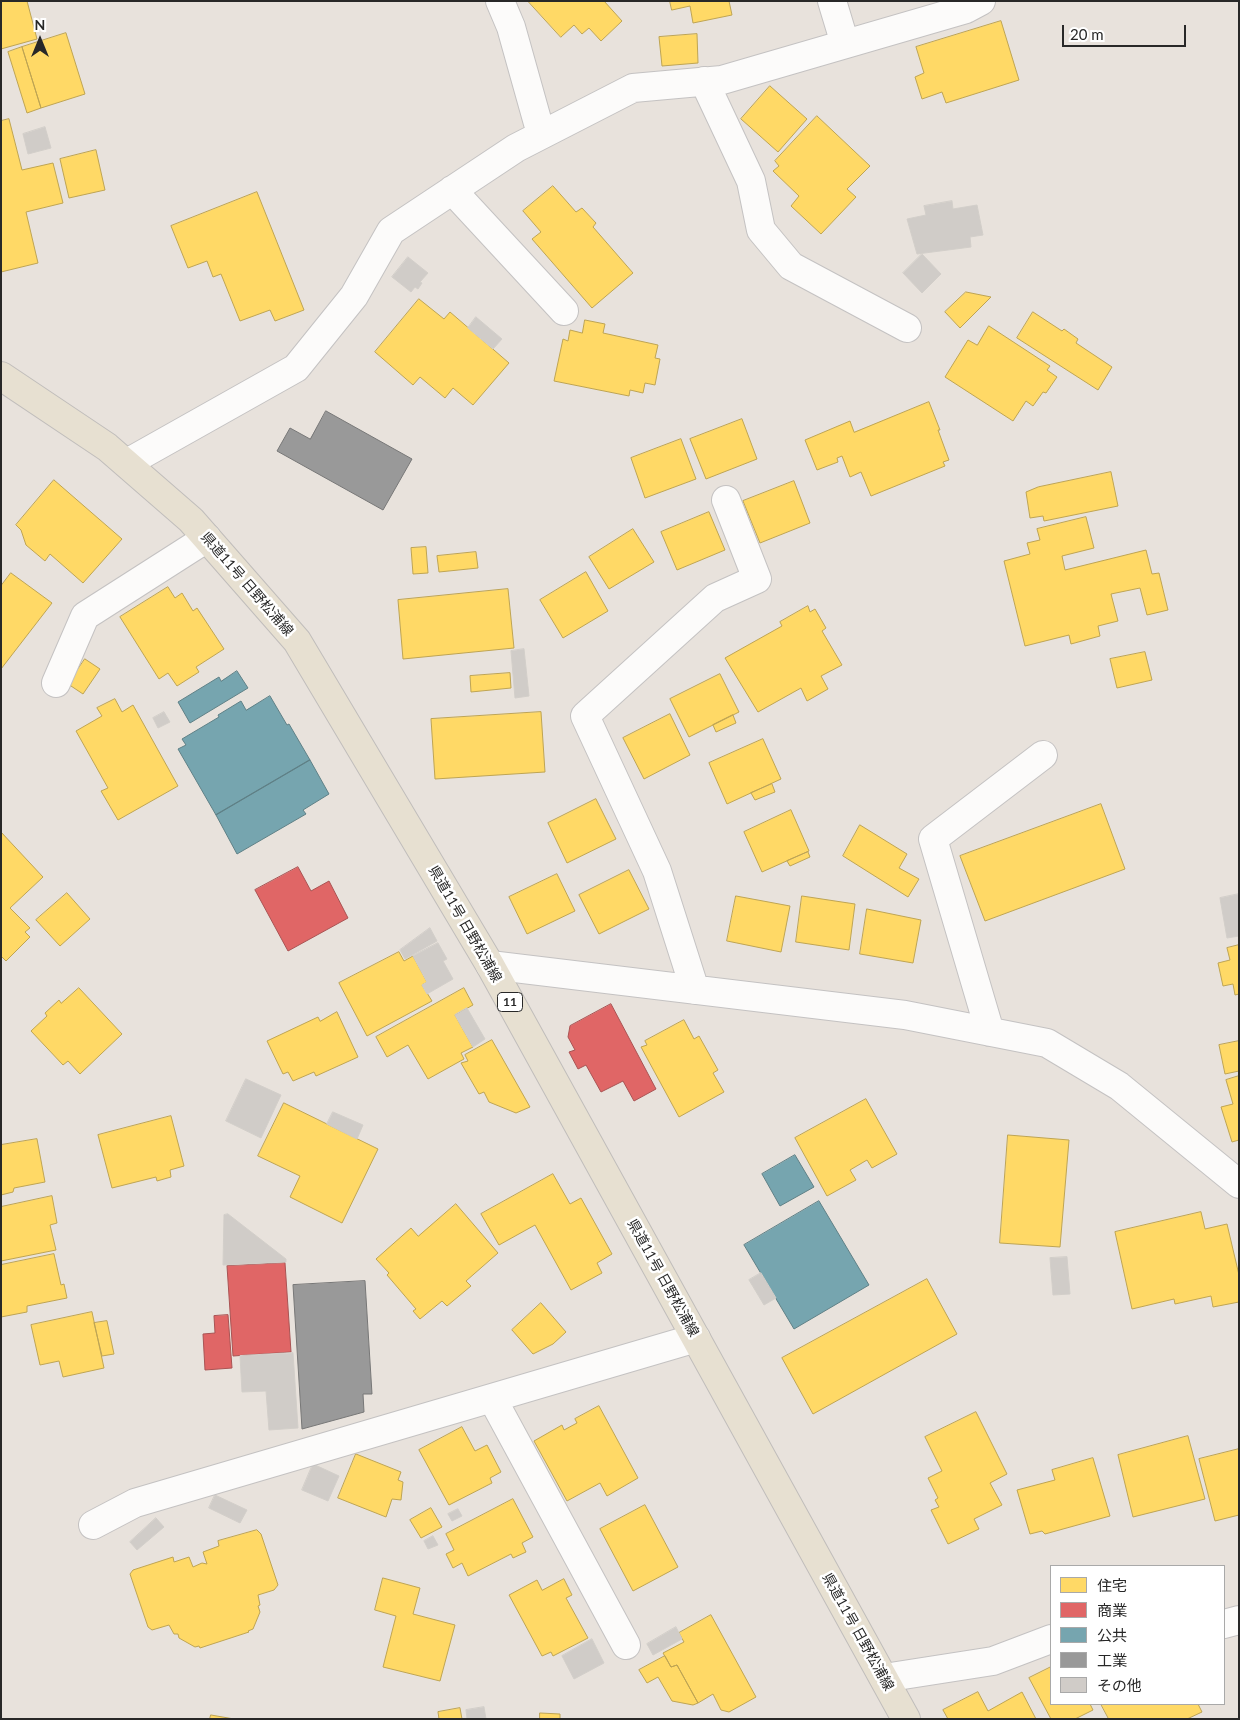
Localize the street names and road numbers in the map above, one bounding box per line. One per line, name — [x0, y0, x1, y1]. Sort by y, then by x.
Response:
street label: 県道11号 日野松浦線 — [197, 529, 297, 639]
street label: 県道11号 日野松浦線 — [425, 863, 505, 985]
road number: 11 — [498, 992, 522, 1012]
street label: 県道11号 日野松浦線 — [624, 1216, 702, 1340]
street label: 県道11号 日野松浦線 — [819, 1570, 897, 1694]

